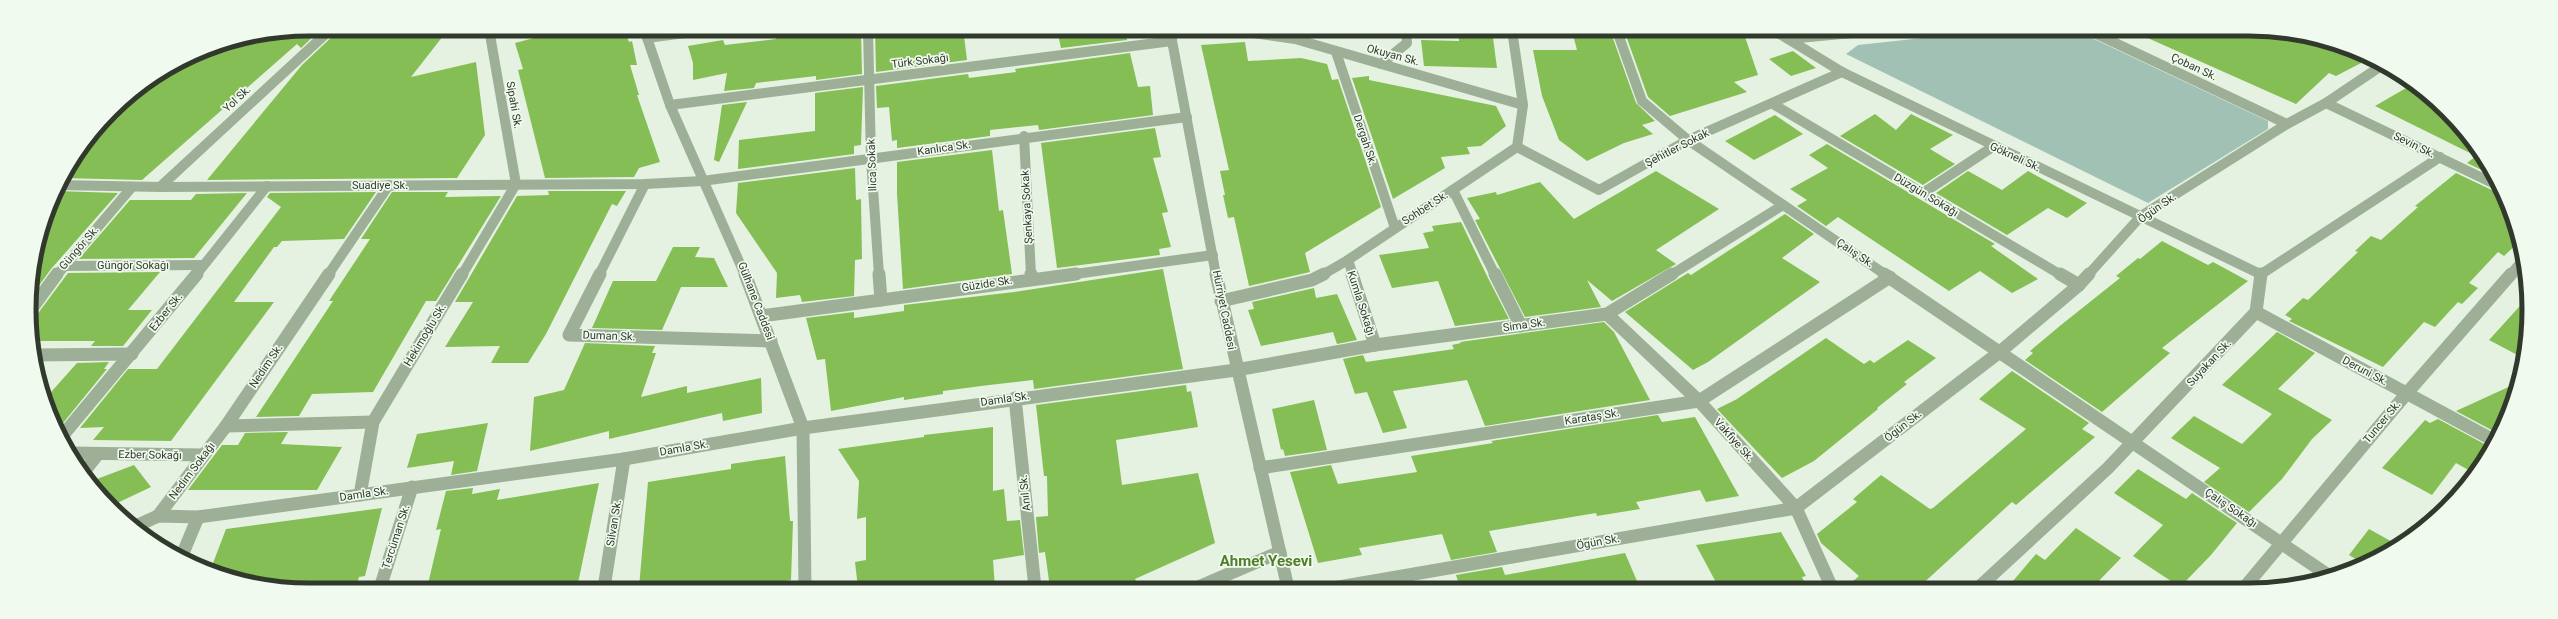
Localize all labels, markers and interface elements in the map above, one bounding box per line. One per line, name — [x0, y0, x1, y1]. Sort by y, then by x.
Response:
street label: Okuyan Sk. — [1365, 42, 1421, 68]
street label: Türk Sokağı — [891, 51, 949, 71]
street label: Çoban Sk. — [2169, 51, 2219, 83]
street label: Sipahi Sk. — [503, 80, 525, 130]
street label: Yol Sk. — [221, 83, 254, 115]
street label: Dergah Sk. — [1351, 113, 1379, 167]
street label: Şehitler Sokak — [1643, 126, 1711, 170]
street label: Sevin Sk. — [2391, 129, 2437, 161]
street label: llıca Sokak — [865, 138, 879, 191]
street label: Kanlıca Sk. — [916, 138, 972, 158]
street label: Gökneli Sk. — [1988, 140, 2042, 174]
street label: Şenkaya Sokak — [1019, 169, 1035, 244]
street label: Düzgün Sokağı — [1891, 171, 1961, 219]
street label: Suadiye Sk. — [352, 179, 408, 192]
street label: Sohbet Sk. — [1400, 188, 1451, 228]
street label: Ögün Sk. — [2135, 190, 2179, 226]
street label: Güngör Sk. — [57, 223, 102, 272]
street label: Çalış Sk. — [1834, 236, 1876, 270]
street label: Güngör Sokağı — [97, 259, 169, 272]
street label: Gülhane Caddesi — [735, 260, 777, 342]
street label: Hürriyet Caddesi — [1210, 269, 1238, 351]
street label: Kumla Sokağı — [1344, 269, 1378, 337]
street label: Güzide Sk. — [961, 274, 1014, 294]
street label: Ezber Sk. — [147, 290, 185, 334]
street label: Hekimoğlu Sk. — [401, 301, 449, 369]
street label: Sima Sk. — [1502, 316, 1546, 334]
street label: Duman Sk. — [582, 329, 636, 343]
street label: Suyakan Sk. — [2184, 337, 2234, 389]
street label: Nedim Sk. — [247, 342, 285, 390]
street label: Deruni Sk. — [2340, 354, 2390, 388]
street label: Damla Sk. — [980, 389, 1030, 409]
street label: Tuncer Sk. — [2361, 398, 2404, 446]
street label: Karataş Sk. — [1564, 406, 1620, 428]
street label: Ögün Sk. — [1882, 407, 1924, 445]
street label: Vakfiye Sk. — [1711, 416, 1757, 464]
street label: Damla Sk. — [659, 437, 709, 459]
street label: Nedim Sokağı — [166, 440, 218, 502]
street label: Ezber Sokağı — [118, 448, 182, 462]
street label: Anıl Sk. — [1017, 474, 1033, 512]
street label: Damla Sk. — [339, 484, 389, 504]
street label: Çalış Sokağı — [2202, 486, 2260, 530]
street label: Silvan Sk. — [604, 499, 624, 547]
street label: Tercüman Sk. — [380, 503, 413, 571]
street label: Ögün Sk. — [1575, 532, 1621, 552]
district label: Ahmet Yesevi — [1220, 552, 1312, 570]

